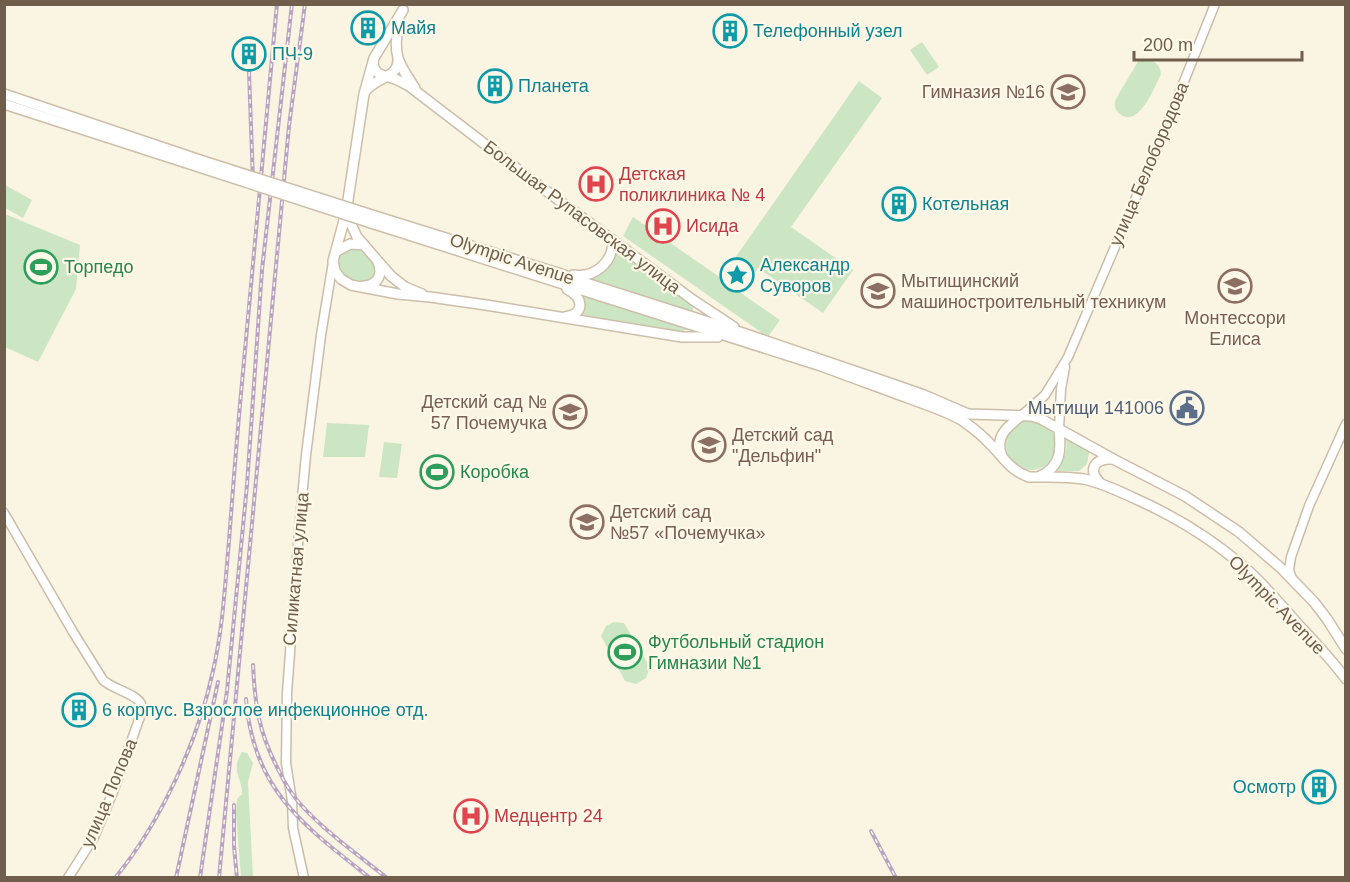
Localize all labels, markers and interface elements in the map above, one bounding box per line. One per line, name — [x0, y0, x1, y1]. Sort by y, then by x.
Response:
building icon: Майя — [350, 10, 386, 46]
building icon: Телефонный узел — [712, 13, 748, 49]
place label: Майя — [391, 18, 436, 38]
place label: Телефонный узел — [753, 21, 903, 41]
scale bar — [1134, 24, 1302, 62]
text: 200 m — [1143, 35, 1193, 55]
building icon: ПЧ-9 — [231, 36, 267, 72]
place label: ПЧ-9 — [272, 44, 313, 64]
building icon: Планета — [477, 68, 513, 104]
school or university icon: Гимназия №16 — [1050, 74, 1086, 110]
place label: Планета — [518, 76, 590, 96]
street label: улица Белобородова — [1105, 78, 1193, 249]
place label: Гимназия №16 — [922, 82, 1045, 102]
street label: Большая Рупасовская улица — [480, 136, 685, 298]
place label: Детская поликлиника № 4 — [619, 164, 765, 205]
hospital icon: Детская поликлиника № 4 — [578, 166, 614, 202]
building icon: Котельная — [881, 186, 917, 222]
place label: Котельная — [922, 194, 1009, 214]
hospital icon: Исида — [645, 208, 681, 244]
place label: Исида — [686, 216, 739, 236]
street label: Olympic Avenue — [447, 229, 577, 289]
sports icon: Торпедо — [23, 249, 59, 285]
place label: Александр Суворов — [760, 255, 850, 296]
place label: Торпедо — [64, 257, 134, 277]
place icon: Александр Суворов — [719, 257, 755, 293]
school or university icon: Монтессори Елиса — [1217, 268, 1253, 304]
place label: Мытищинский машиностроительный техникум — [901, 271, 1166, 312]
school or university icon: Мытищинский машиностроительный техникум — [860, 273, 896, 309]
place label: Монтессори Елиса — [1184, 308, 1286, 349]
public building icon: Мытищи 141006 — [1169, 390, 1205, 426]
place label: Детский сад № 57 Почемучка — [422, 392, 548, 433]
school or university icon: Детский сад № 57 Почемучка — [552, 394, 588, 430]
place label: Мытищи 141006 — [1028, 398, 1164, 418]
place label: Детский сад "Дельфин" — [732, 425, 834, 466]
school or university icon: Детский сад "Дельфин" — [691, 427, 727, 463]
sports icon: Коробка — [419, 454, 455, 490]
place label: Коробка — [460, 462, 530, 482]
street label: Силикатная улица — [279, 490, 313, 647]
place label: Детский сад №57 «Почемучка» — [610, 502, 766, 543]
school or university icon: Детский сад №57 «Почемучка» — [569, 504, 605, 540]
street label: Olympic Avenue — [1225, 551, 1329, 659]
place label: Футбольный стадион Гимназии №1 — [648, 632, 824, 673]
sports icon: Футбольный стадион Гимназии №1 — [607, 634, 643, 670]
building icon: 6 корпус. Взрослое инфекционное отд. — [61, 692, 97, 728]
place label: 6 корпус. Взрослое инфекционное отд. — [102, 700, 428, 720]
street label: улица Попова — [77, 735, 141, 851]
building icon: Осмотр — [1301, 769, 1337, 805]
place label: Осмотр — [1233, 777, 1296, 797]
hospital icon: Медцентр 24 — [453, 798, 489, 834]
place label: Медцентр 24 — [494, 806, 603, 826]

